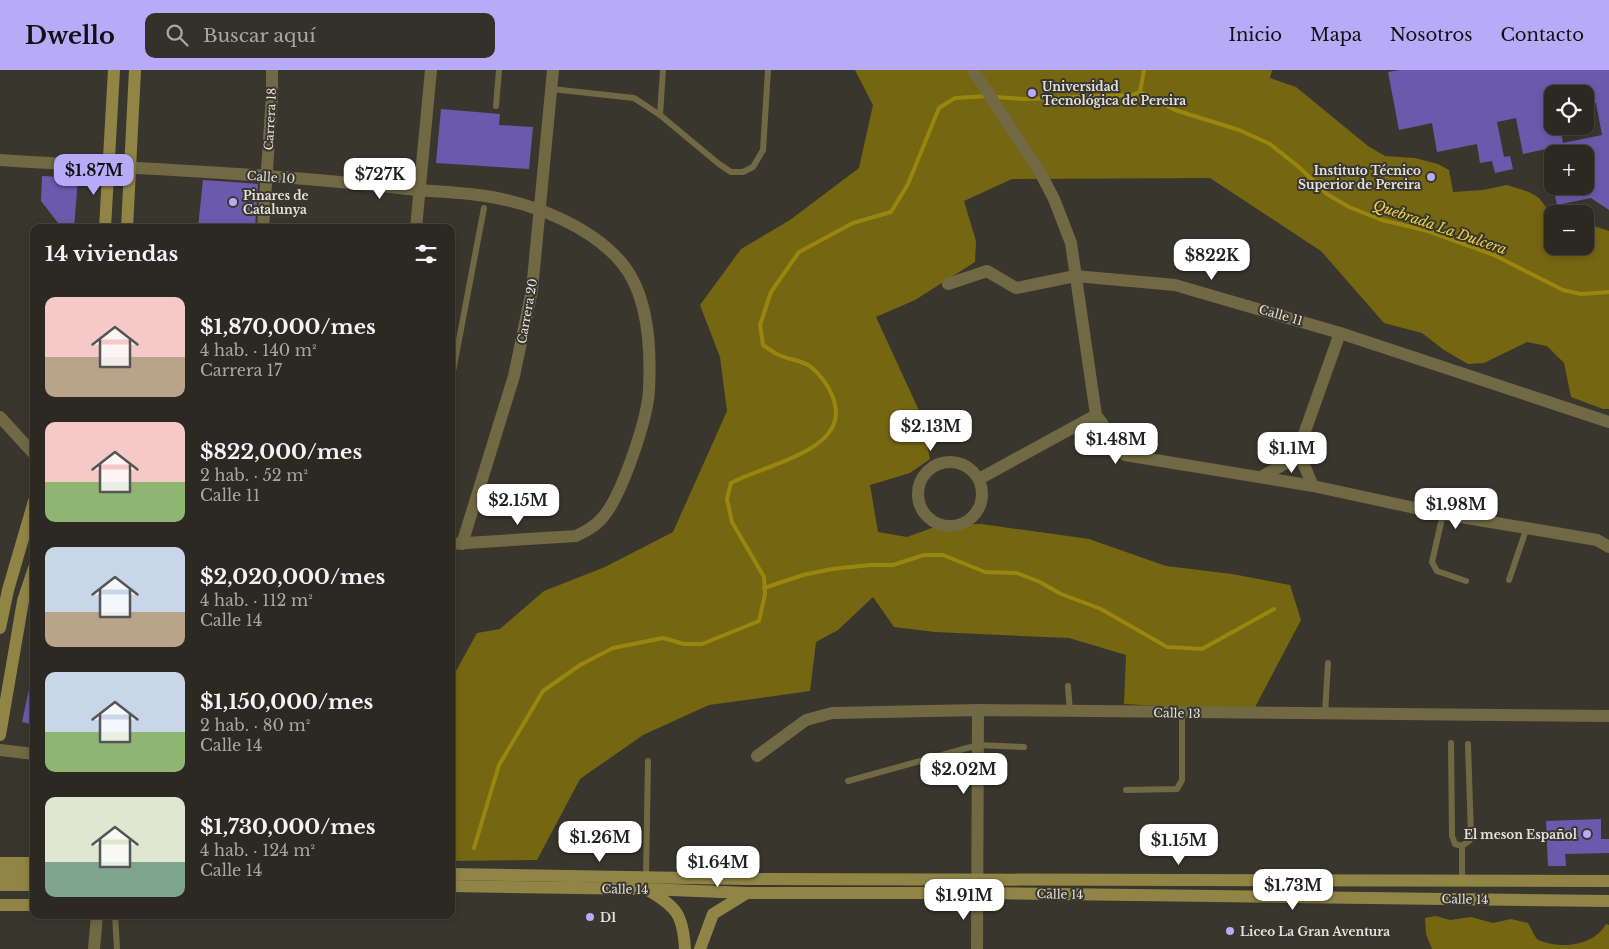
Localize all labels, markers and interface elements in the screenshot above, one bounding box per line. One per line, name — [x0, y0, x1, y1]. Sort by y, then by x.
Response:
search box — [145, 13, 495, 58]
text: Dwello — [25, 21, 115, 50]
icon: search — [163, 21, 191, 49]
text: Buscar aquí — [203, 24, 316, 47]
text: Inicio — [1228, 24, 1282, 46]
text: Mapa — [1310, 24, 1362, 46]
text: Nosotros — [1390, 24, 1472, 46]
text: Contacto — [1500, 24, 1584, 46]
place label: Universidad Tecnológica de Pereira — [1042, 79, 1186, 108]
map controls — [1544, 85, 1594, 255]
button: locate — [1544, 85, 1594, 135]
street label: Carrera 18 — [261, 87, 279, 151]
marker: Universidad Tecnológica de Pereira — [1026, 87, 1038, 99]
button: + — [1544, 145, 1594, 195]
pin: $1.87M — [53, 154, 135, 196]
pin: $727K — [345, 158, 415, 200]
text: $1.87M — [65, 160, 123, 180]
place label: Instituto Técnico Superior de Pereira — [1298, 163, 1421, 192]
text: $727K — [355, 164, 405, 184]
street label: Calle 10 — [246, 168, 296, 186]
marker: Instituto Técnico Superior de Pereira — [1425, 171, 1437, 183]
place label: Pinares de Catalunya — [243, 188, 309, 217]
marker: Pinares de Catalunya — [227, 196, 239, 208]
water label: Quebrada La Dulcera — [1371, 196, 1509, 258]
button: − — [1544, 205, 1594, 255]
pin: $822K — [1177, 238, 1247, 281]
icon: filters — [412, 240, 440, 268]
text: 14 viviendas — [45, 241, 178, 267]
text: $822K — [1185, 245, 1239, 265]
street label: Carrera 20 — [514, 277, 540, 345]
street label: Calle 11 — [1257, 302, 1305, 328]
text: $1,870,000/mes — [200, 314, 376, 340]
icon: home — [85, 317, 145, 377]
text: 4 hab. · 140 m² — [200, 340, 317, 360]
text: Carrera 17 — [200, 360, 282, 380]
pin: $2.13M — [890, 410, 972, 452]
text: $2.13M — [901, 416, 961, 436]
pin: $1.48M — [1075, 422, 1157, 465]
text: $1.48M — [1086, 429, 1146, 449]
pin: $1.1M — [1257, 432, 1327, 474]
text: $1.1M — [1269, 438, 1315, 458]
text: $822,000/mes — [200, 439, 362, 465]
icon: home — [85, 442, 145, 502]
text: 2 hab. · 52 m² — [200, 465, 308, 485]
pin: $2.15M — [477, 484, 559, 526]
text: Calle 11 — [200, 485, 260, 505]
pin: $1.98M — [1415, 488, 1497, 530]
text: $2.15M — [488, 490, 548, 510]
text: $1.98M — [1426, 494, 1486, 514]
text: $2,020,000/mes — [200, 564, 385, 590]
icon: home — [85, 567, 145, 627]
text: 4 hab. · 112 m² — [200, 590, 313, 610]
text: Calle 14 — [200, 610, 262, 630]
text: $1,150,000/mes — [200, 689, 373, 715]
icon: home — [85, 692, 145, 752]
street label: Calle 13 — [1153, 705, 1201, 721]
text: 2 hab. · 80 m² — [200, 715, 310, 735]
text: Calle 14 — [200, 735, 262, 755]
pin: $2.02M — [923, 752, 1005, 795]
text: $2.02M — [931, 759, 997, 779]
text: $1,730,000/mes — [200, 814, 376, 840]
icon: home — [85, 817, 145, 877]
pin: $1.26M — [559, 820, 641, 863]
pin: $1.15M — [1138, 824, 1220, 866]
text: $1.26M — [570, 827, 630, 847]
place label: El meson Español — [1464, 827, 1578, 842]
marker: El meson Español — [1581, 828, 1593, 840]
text: $1.15M — [1151, 830, 1207, 850]
text: 4 hab. · 124 m² — [200, 840, 315, 860]
pin: $1.64M — [677, 846, 759, 888]
text: $1.64M — [688, 852, 748, 872]
text: Calle 14 — [200, 860, 262, 880]
pin: $1.73M — [1252, 868, 1334, 911]
text: $1.73M — [1264, 875, 1322, 895]
pin: $1.91M — [923, 878, 1005, 921]
street label: Calle 14 — [601, 881, 649, 897]
text: $1.91M — [935, 885, 993, 905]
street label: Calle 14 — [1036, 886, 1084, 902]
street label: Calle 14 — [1441, 891, 1489, 907]
place label: D1 — [600, 910, 616, 925]
marker: D1 — [584, 911, 596, 923]
place label: Liceo La Gran Aventura — [1240, 924, 1390, 939]
marker: Liceo La Gran Aventura — [1224, 925, 1236, 937]

